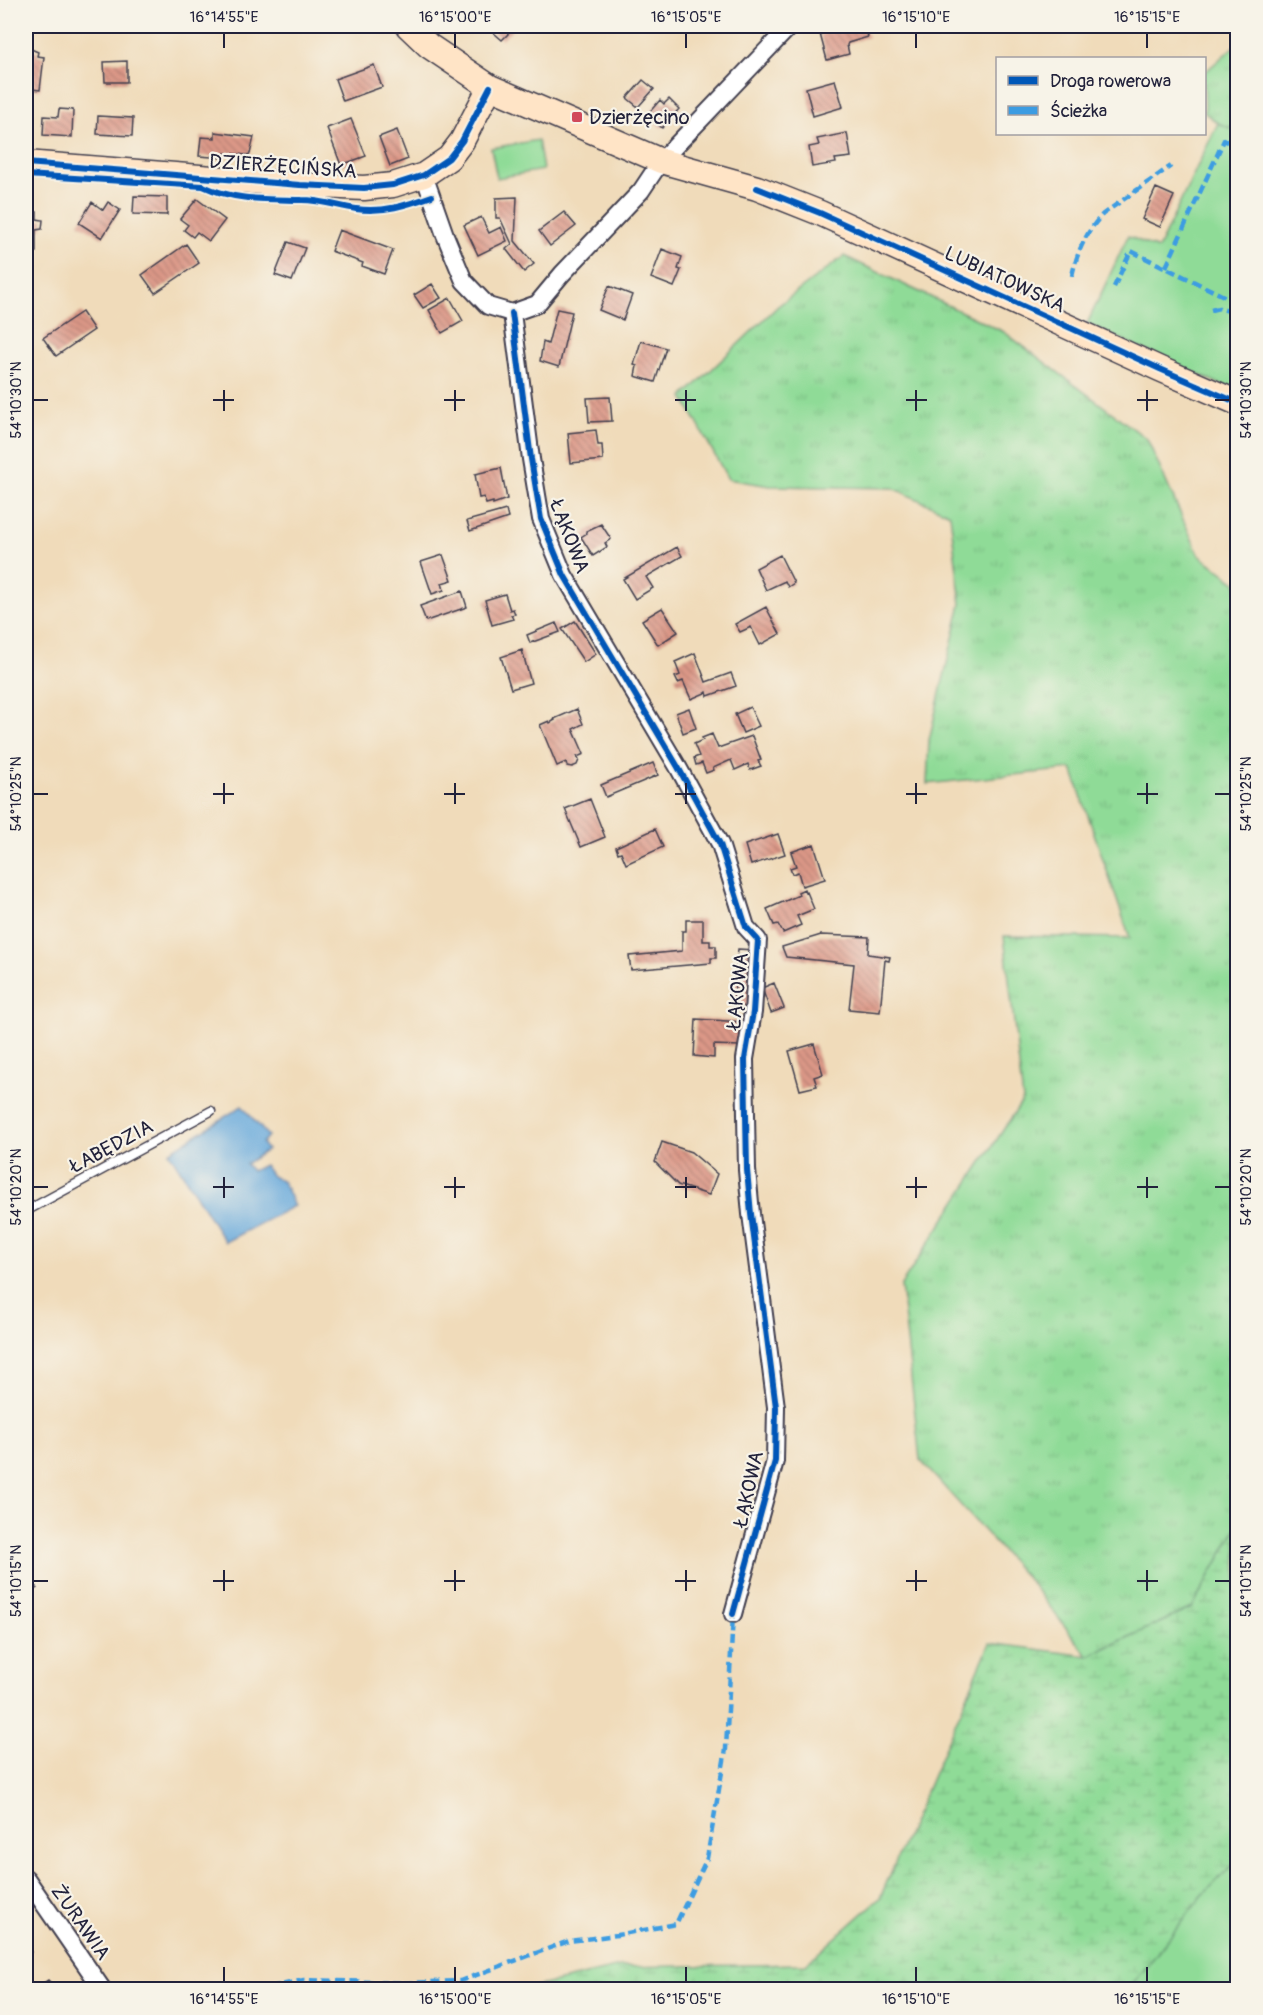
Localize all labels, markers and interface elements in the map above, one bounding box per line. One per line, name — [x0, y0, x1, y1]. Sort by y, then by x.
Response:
text: 16°14'55"E — [190, 8, 259, 27]
text: 16°15'00"E — [419, 8, 491, 27]
text: 16°15'05"E — [651, 8, 721, 27]
text: 16°15'10"E — [882, 8, 950, 27]
text: 16°15'15"E — [1114, 8, 1180, 27]
legend — [996, 57, 1206, 135]
text: Droga rowerowa — [1050, 70, 1171, 93]
text: Ścieżka — [1050, 100, 1107, 123]
place label: Dzierżęcino — [589, 105, 690, 130]
marker: Dzierżęcino — [570, 110, 584, 124]
street label: DZIERŻĘCIŃSKA — [208, 149, 358, 184]
street label: LUBIATOWSKA — [940, 241, 1069, 318]
text: 54°10'30"N — [7, 361, 26, 439]
text: 54°10'30"N — [1237, 361, 1256, 439]
street label: ŁĄKOWA — [543, 494, 595, 577]
text: 54°10'25"N — [7, 756, 26, 832]
text: 54°10'25"N — [1237, 756, 1256, 832]
street label: ŁĄKOWA — [721, 951, 754, 1033]
street label: ŁABĘDZIA — [63, 1114, 157, 1180]
text: 54°10'20"N — [7, 1148, 26, 1226]
text: 54°10'20"N — [1237, 1148, 1256, 1226]
street label: ŁĄKOWA — [727, 1449, 769, 1532]
text: 54°10'15"N — [7, 1545, 26, 1617]
text: 54°10'15"N — [1237, 1545, 1256, 1617]
street label: ŻURAWIA — [46, 1880, 116, 1965]
text: 16°14'55"E — [190, 1990, 259, 2009]
text: 16°15'00"E — [419, 1990, 491, 2009]
text: 16°15'05"E — [651, 1990, 721, 2009]
text: 16°15'10"E — [882, 1990, 950, 2009]
text: 16°15'15"E — [1114, 1990, 1180, 2009]

